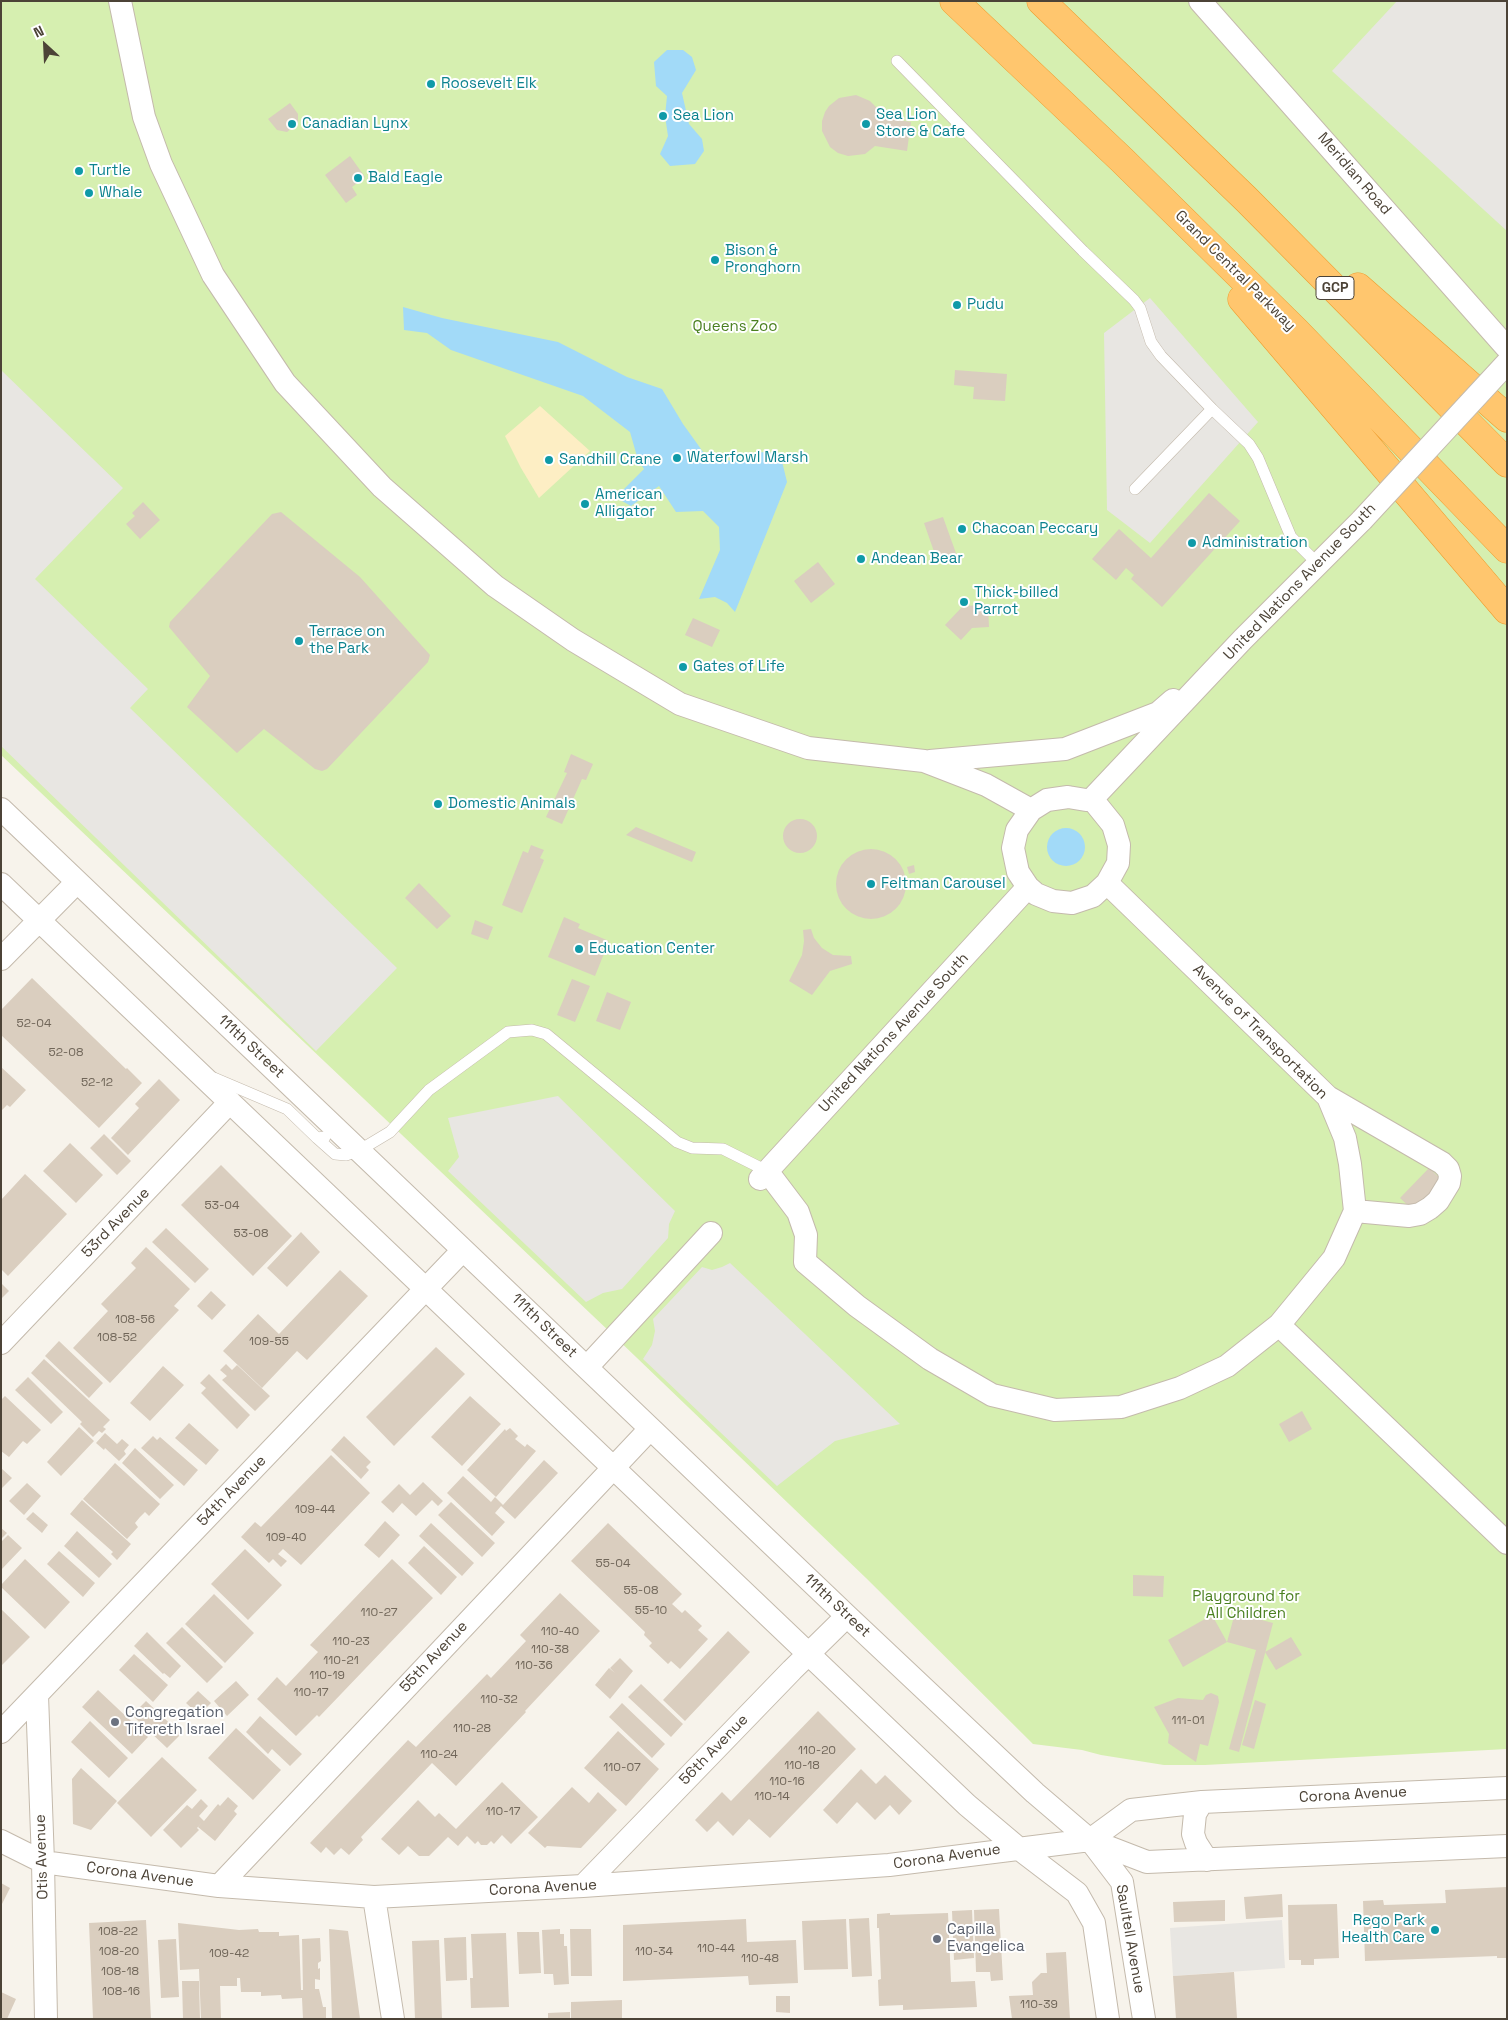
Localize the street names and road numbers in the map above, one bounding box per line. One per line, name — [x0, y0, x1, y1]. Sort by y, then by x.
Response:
street label: Meridian Road — [1313, 129, 1395, 219]
street label: Grand Central Parkway — [1171, 207, 1299, 335]
road number: GCP — [1316, 276, 1354, 300]
street label: United Nations Avenue South — [1220, 500, 1380, 664]
street label: United Nations Avenue South — [815, 950, 973, 1116]
street label: Avenue of Transportation — [1189, 961, 1331, 1103]
street label: 111th Street — [214, 1012, 288, 1082]
street label: 53rd Avenue — [78, 1184, 154, 1262]
street label: 111th Street — [507, 1290, 581, 1362]
street label: 54th Avenue — [194, 1452, 270, 1530]
street label: 111th Street — [800, 1571, 874, 1641]
street label: 55th Avenue — [396, 1618, 472, 1696]
street label: 56th Avenue — [676, 1711, 752, 1789]
street label: Corona Avenue — [1298, 1783, 1408, 1807]
street label: Otis Avenue — [32, 1814, 52, 1900]
street label: Corona Avenue — [892, 1841, 1002, 1873]
street label: Corona Avenue — [85, 1859, 195, 1891]
street label: Corona Avenue — [488, 1876, 598, 1900]
street label: Saultell Avenue — [1112, 1883, 1148, 1995]

